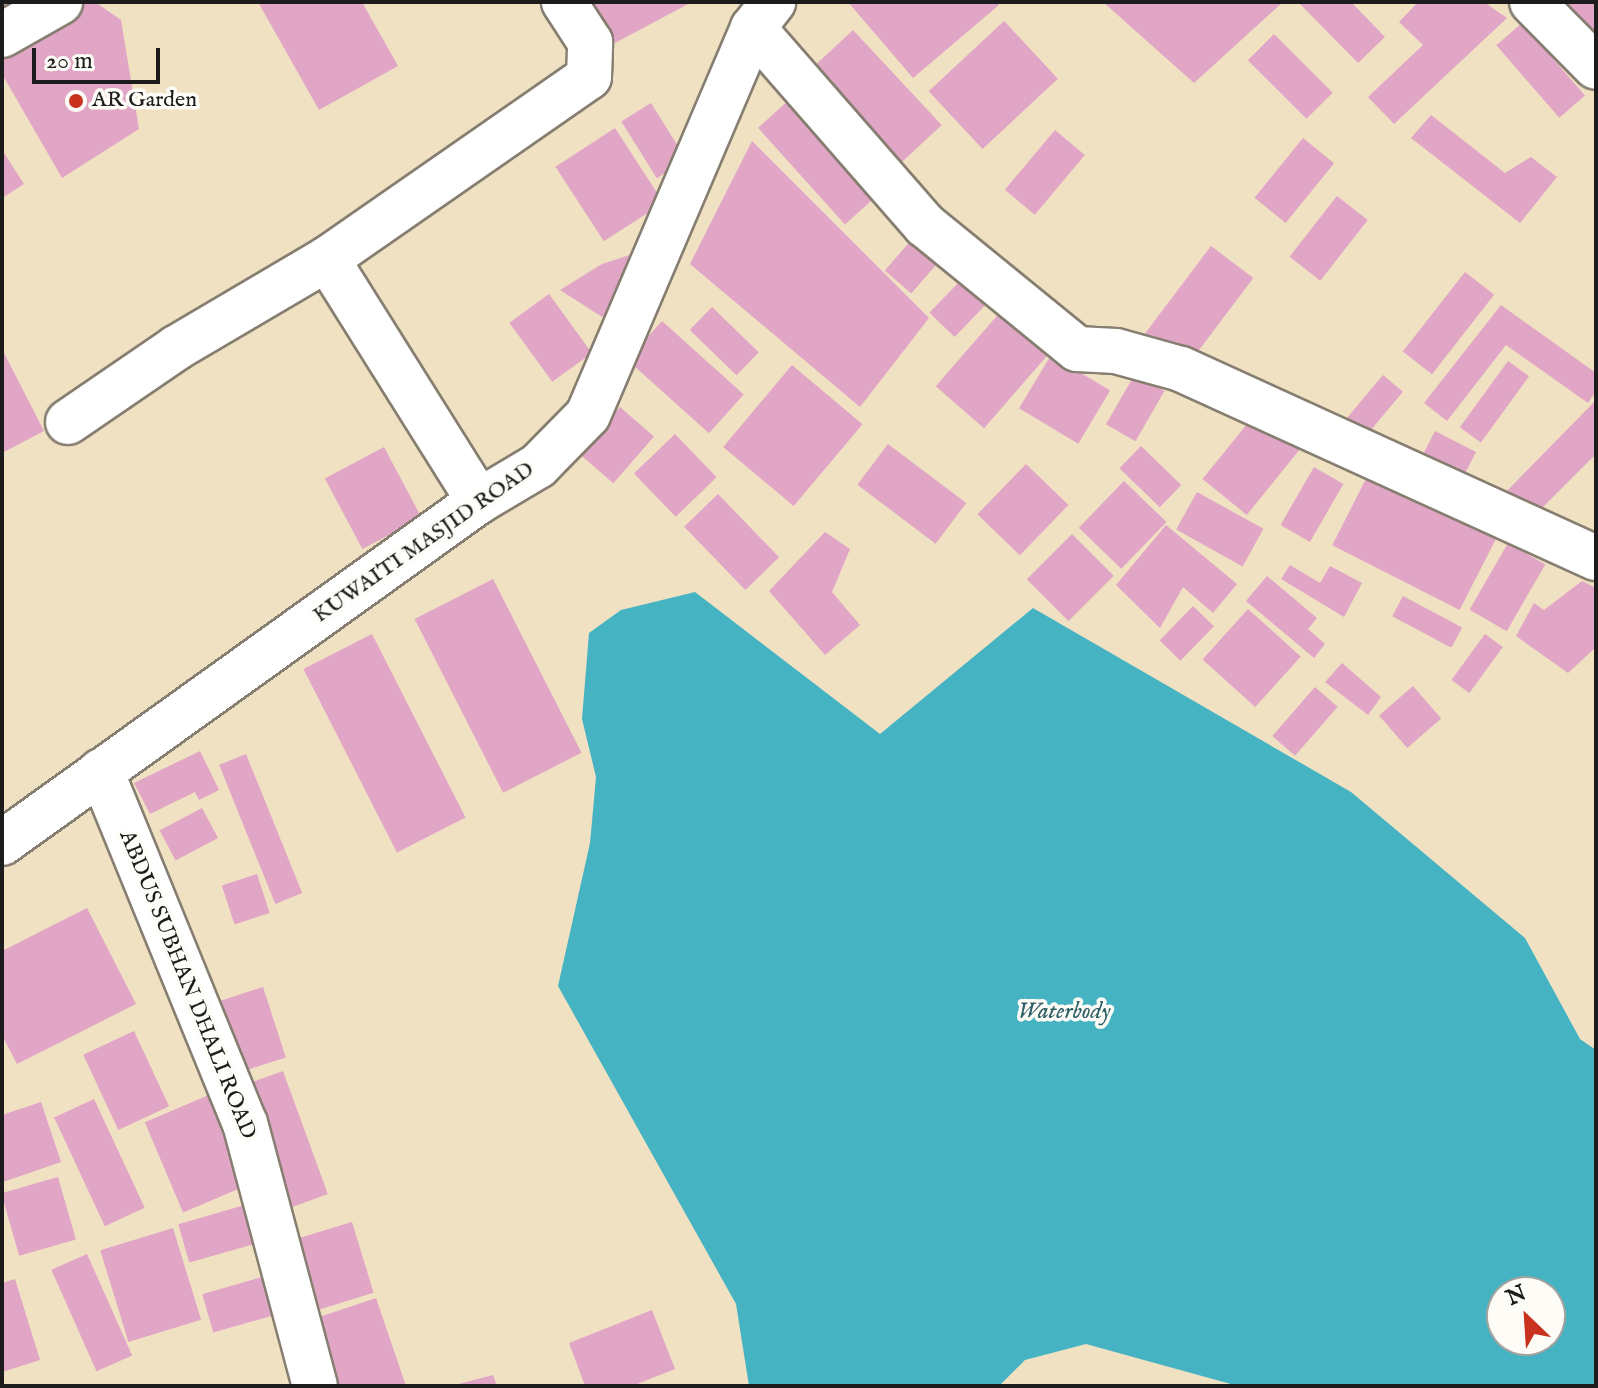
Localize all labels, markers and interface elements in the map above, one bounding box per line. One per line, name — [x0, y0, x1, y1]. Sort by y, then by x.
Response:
scale bar — [36, 32, 164, 82]
text: 20 m — [46, 46, 93, 77]
place label: AR Garden — [92, 88, 197, 114]
marker: AR Garden — [67, 92, 85, 110]
street label: KUWAITI MASJID ROAD — [309, 457, 539, 629]
street label: ABDUS SUBHAN DHALI ROAD — [113, 827, 261, 1143]
water label: Waterbody — [1018, 998, 1110, 1026]
north arrow — [1486, 1276, 1566, 1356]
text: N — [1502, 1279, 1531, 1313]

